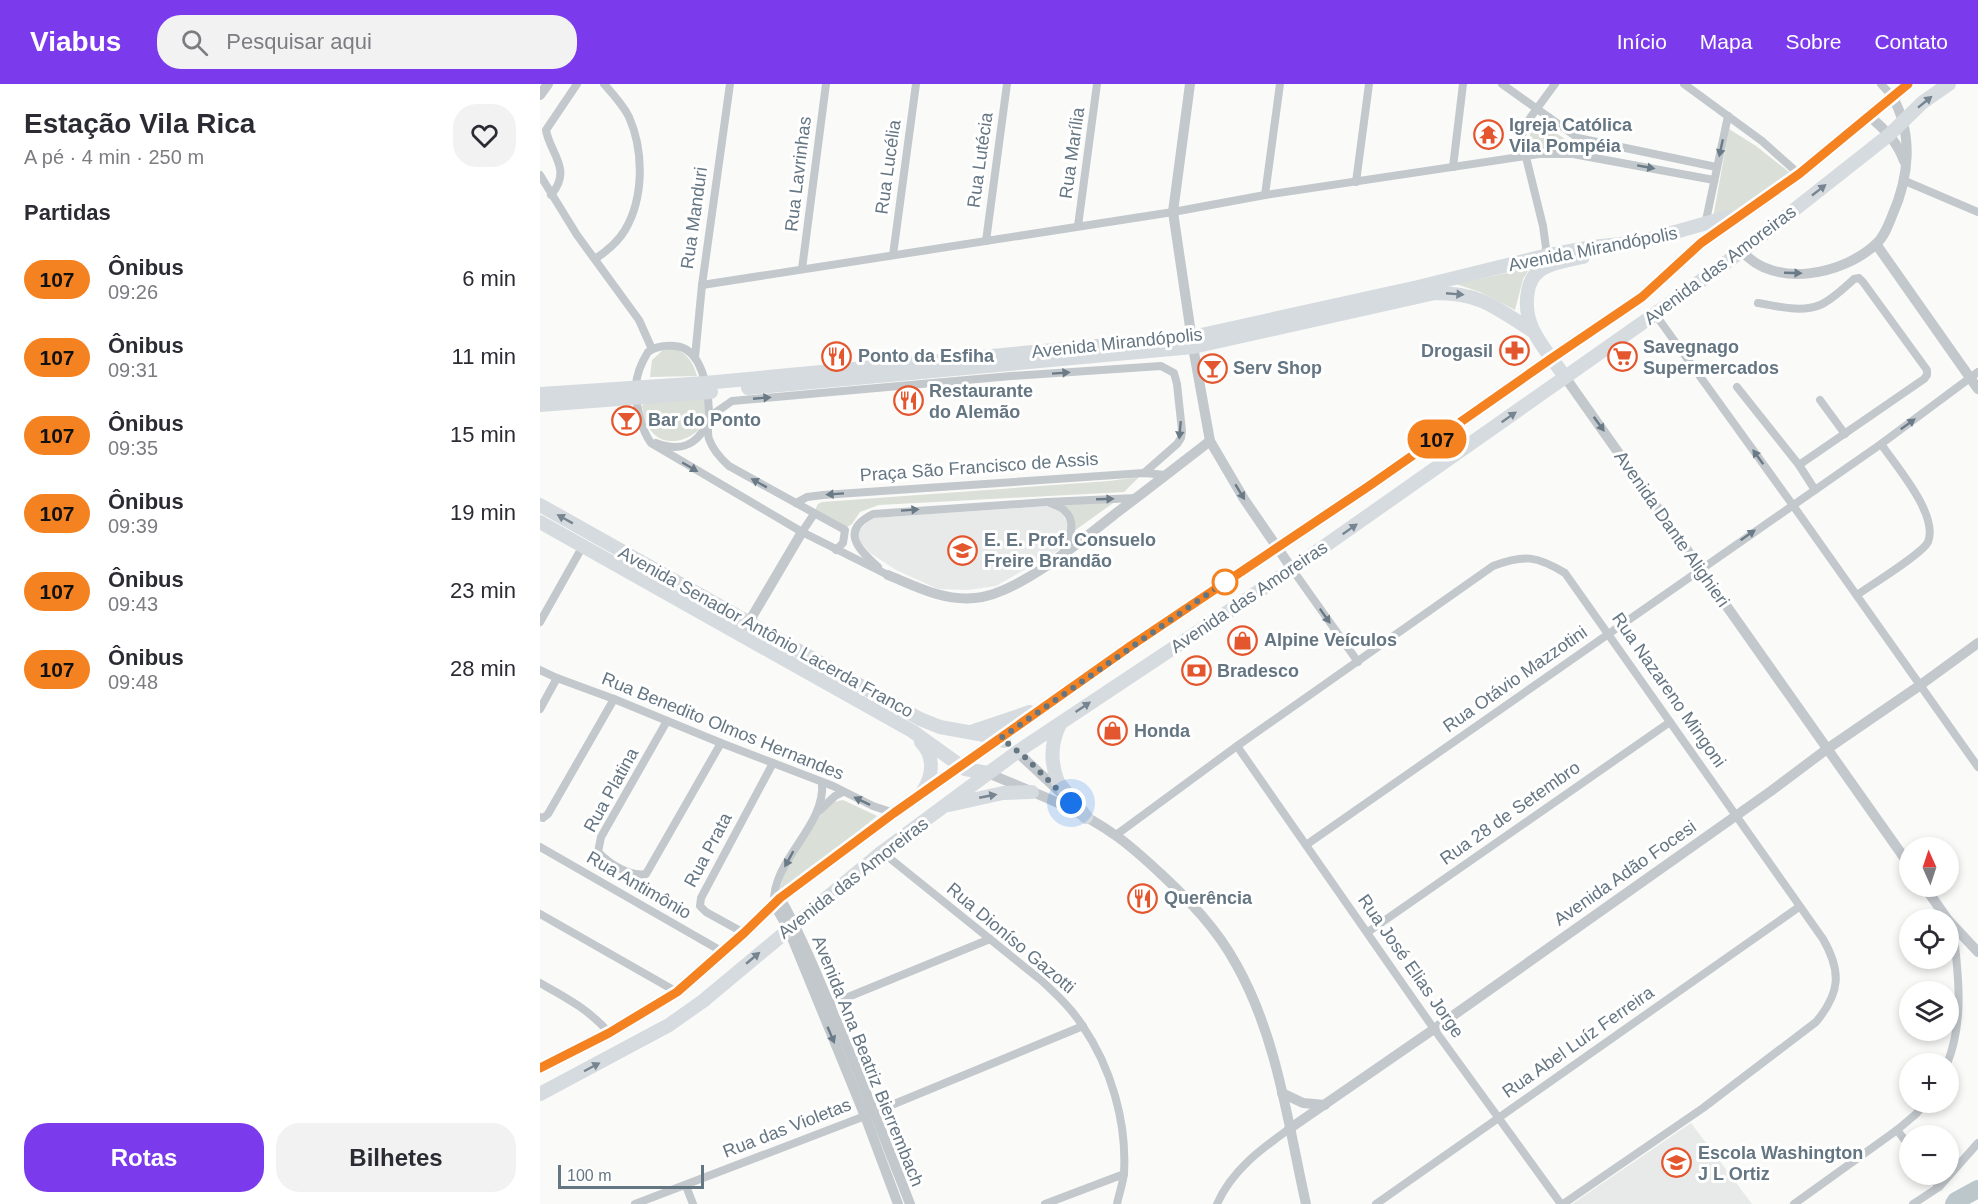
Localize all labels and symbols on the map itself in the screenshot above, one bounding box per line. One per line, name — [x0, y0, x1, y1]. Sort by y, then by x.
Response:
one-way arrow — [1917, 96, 1932, 109]
street label: Rua Marília — [1056, 105, 1088, 200]
street label: Rua Lutécia — [963, 110, 997, 209]
street label: Rua Lavrinhas — [781, 115, 815, 233]
place label: Igreja Católica Vila Pompéia — [1509, 115, 1633, 156]
street label: Rua Lucélia — [871, 118, 905, 215]
temple icon: Igreja Católica Vila Pompéia — [1472, 119, 1504, 151]
one-way arrow — [1715, 139, 1725, 157]
one-way arrow — [1636, 163, 1655, 172]
street label: Rua Manduri — [677, 166, 711, 270]
one-way arrow — [1811, 183, 1827, 196]
street label: Avenida das Amoreiras — [1640, 201, 1800, 329]
street label: Avenida Mirandópolis — [1507, 223, 1679, 275]
one-way arrow — [1784, 269, 1803, 278]
one-way arrow — [1446, 289, 1465, 299]
street label: Avenida Mirandópolis — [1031, 324, 1203, 362]
pharmacy icon: Drogasil — [1498, 335, 1530, 367]
place label: Savegnago Supermercados — [1643, 337, 1779, 378]
restaurant icon: Ponto da Esfiha — [821, 340, 853, 372]
place label: Drogasil — [1421, 341, 1493, 361]
supermarket icon: Savegnago Supermercados — [1606, 341, 1638, 373]
place label: Ponto da Esfiha — [858, 346, 995, 366]
bar icon: Serv Shop — [1196, 352, 1228, 384]
place label: Serv Shop — [1233, 358, 1322, 378]
one-way arrow — [1052, 368, 1071, 378]
place label: Restaurante do Alemão — [929, 381, 1033, 422]
restaurant icon: Restaurante do Alemão — [892, 385, 924, 417]
one-way arrow — [753, 393, 772, 403]
bar icon: Bar do Ponto — [611, 404, 643, 436]
place label: Bar do Ponto — [648, 410, 761, 430]
one-way arrow — [1502, 411, 1517, 423]
one-way arrow — [1593, 417, 1605, 432]
one-way arrow — [1900, 418, 1916, 430]
line badge: 107 — [1402, 420, 1472, 458]
one-way arrow — [1175, 421, 1185, 440]
street label: Avenida Dante Alighieri — [1611, 447, 1733, 611]
street label: Praça São Francisco de Assis — [859, 449, 1099, 485]
one-way arrow — [1752, 449, 1764, 465]
one-way arrow — [682, 462, 699, 472]
one-way arrow — [751, 478, 768, 488]
one-way arrow — [1234, 484, 1245, 500]
one-way arrow — [826, 489, 845, 498]
one-way arrow — [1096, 495, 1115, 504]
one-way arrow — [901, 506, 920, 515]
one-way arrow — [556, 514, 573, 524]
one-way arrow — [1341, 523, 1357, 535]
place label: E. E. Prof. Consuelo Freire Brandão — [984, 530, 1156, 571]
one-way arrow — [1740, 530, 1756, 541]
school or university icon: E. E. Prof. Consuelo Freire Brandão — [947, 534, 979, 566]
street label: Avenida das Amoreiras — [1167, 537, 1331, 657]
street label: Avenida Senador Antônio Lacerda Franco — [615, 542, 917, 722]
unlabelled marker — [1212, 569, 1238, 595]
one-way arrow — [1319, 607, 1331, 623]
street label: Rua Nazareno Mingoni — [1608, 609, 1730, 771]
street label: Rua Otávio Mazzotini — [1439, 622, 1591, 736]
shop icon: Alpine Veículos — [1227, 624, 1259, 656]
place label: Alpine Veículos — [1264, 630, 1397, 650]
bank icon: Bradesco — [1180, 655, 1212, 687]
place label: Bradesco — [1217, 661, 1299, 681]
street label: Rua Benedito Olmos Hernandes — [599, 668, 847, 784]
one-way arrow — [1075, 702, 1091, 713]
shop icon: Honda — [1097, 715, 1129, 747]
place label: Honda — [1134, 721, 1191, 741]
street label: Rua Platina — [580, 744, 643, 836]
street label: Rua 28 de Setembro — [1436, 757, 1584, 869]
your location — [1056, 788, 1086, 818]
one-way arrow — [978, 791, 997, 800]
one-way arrow — [854, 797, 871, 806]
street label: Rua Prata — [680, 809, 736, 890]
street label: Avenida das Amoreiras — [774, 813, 932, 943]
street label: Avenida Adão Focesi — [1550, 816, 1700, 930]
north arrow — [1899, 837, 1959, 897]
street label: Rua Antimônio — [583, 847, 695, 923]
one-way arrow — [784, 851, 794, 868]
street label: Rua Dioníso Gazotti — [943, 879, 1079, 997]
restaurant icon: Querência — [1127, 882, 1159, 914]
place label: Querência — [1164, 888, 1253, 908]
street label: Rua José Elias Jorge — [1354, 891, 1468, 1041]
street label: Avenida Ana Beatriz Bierrembach — [808, 933, 928, 1189]
one-way arrow — [745, 952, 760, 965]
street label: Rua Abel Luíz Ferreira — [1499, 982, 1658, 1102]
one-way arrow — [826, 1026, 836, 1044]
one-way arrow — [584, 1062, 601, 1072]
street label: Rua das Violetas — [720, 1094, 854, 1162]
place label: Escola Washington J L Ortiz — [1698, 1143, 1863, 1184]
school or university icon: Escola Washington J L Ortiz — [1661, 1147, 1693, 1179]
scale bar — [558, 1162, 704, 1190]

